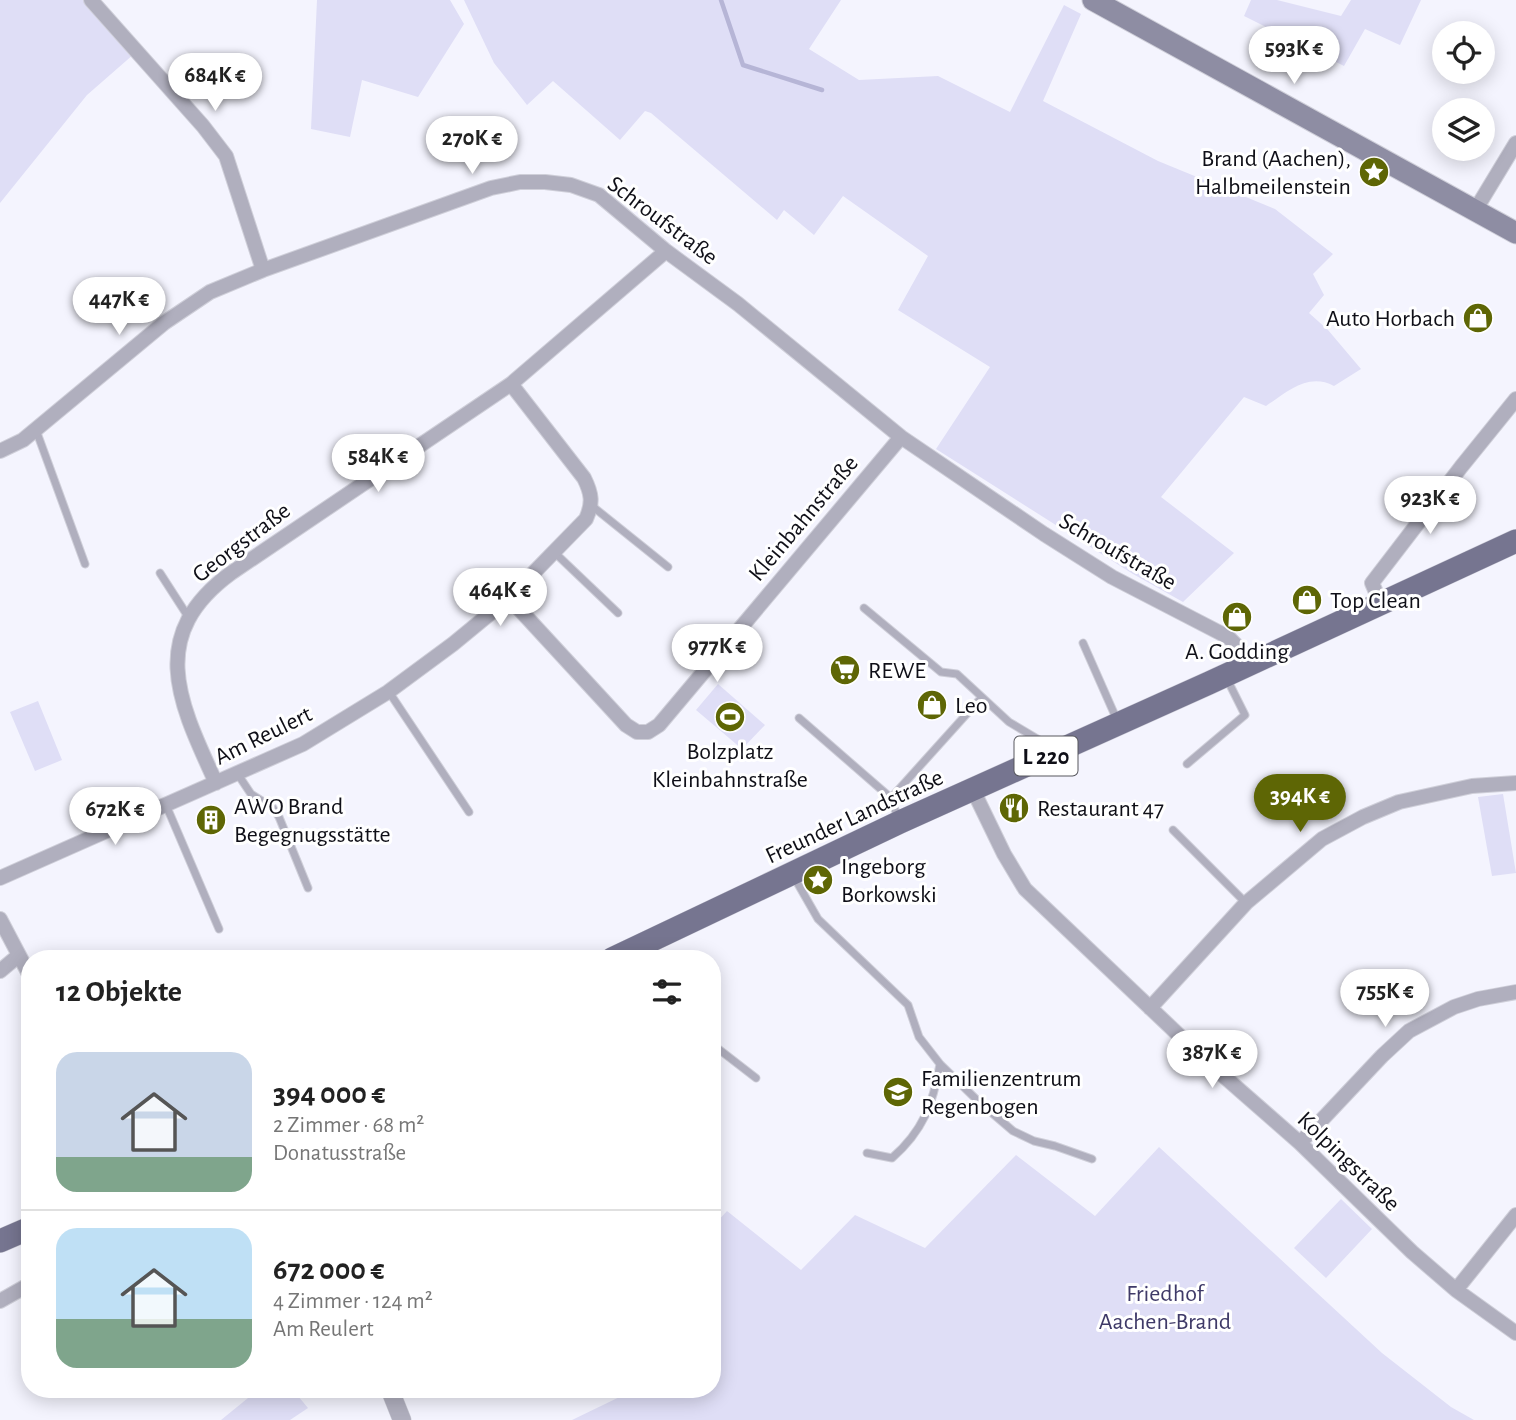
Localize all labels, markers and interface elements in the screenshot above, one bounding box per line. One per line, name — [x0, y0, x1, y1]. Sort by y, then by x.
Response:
map controls — [1432, 21, 1495, 161]
button: locate — [1432, 21, 1495, 84]
pin: 593K € — [1237, 27, 1351, 86]
text: 593K € — [1265, 37, 1323, 60]
pin: 684K € — [158, 54, 272, 113]
text: 684K € — [184, 64, 246, 87]
button: layers — [1432, 98, 1495, 161]
pin: 270K € — [415, 116, 529, 176]
text: 270K € — [442, 127, 502, 150]
place label: Brand (Aachen), Halbmeilenstein — [1195, 147, 1351, 199]
place icon: Brand (Aachen), Halbmeilenstein — [1357, 155, 1391, 189]
street label: Schroufstraße — [603, 172, 722, 270]
pin: 447K € — [62, 278, 176, 337]
text: 447K € — [89, 288, 149, 311]
shop icon: Auto Horbach — [1461, 301, 1495, 335]
place label: Auto Horbach — [1326, 307, 1455, 331]
pin: 584K € — [321, 434, 435, 494]
text: 584K € — [348, 445, 408, 468]
street label: Kleinbahnstraße — [744, 451, 863, 586]
pin: 923K € — [1373, 476, 1487, 536]
text: 923K € — [1400, 487, 1460, 510]
street label: Georgstraße — [188, 498, 295, 587]
street label: Schroufstraße — [1055, 509, 1180, 595]
pin: 464K € — [443, 568, 557, 628]
text: 464K € — [469, 579, 531, 602]
shop icon: Top Clean — [1290, 583, 1324, 617]
place label: Top Clean — [1330, 589, 1421, 613]
shop icon: A. Godding — [1220, 600, 1254, 634]
pin: 977K € — [660, 624, 774, 684]
text: 977K € — [688, 635, 746, 658]
place label: A. Godding — [1185, 640, 1289, 664]
supermarket icon: REWE — [828, 653, 862, 687]
place label: REWE — [868, 659, 926, 683]
shop icon: Leo — [915, 688, 949, 722]
place label: Leo — [955, 694, 988, 718]
sports icon: Bolzplatz Kleinbahnstraße — [713, 700, 747, 734]
street label: Am Reulert — [211, 702, 316, 770]
road number: L 220 — [1014, 736, 1078, 776]
place label: Bolzplatz Kleinbahnstraße — [652, 740, 808, 792]
street label: Freunder Landstraße — [762, 765, 947, 869]
pin: 394K € — [1243, 774, 1357, 834]
text: 394K € — [1270, 785, 1330, 808]
pin: 672K € — [58, 788, 172, 847]
restaurant icon: Restaurant 47 — [997, 791, 1031, 825]
place label: AWO Brand Begegnugsstätte — [234, 795, 391, 847]
place label: Restaurant 47 — [1037, 797, 1164, 821]
text: 672K € — [85, 798, 145, 821]
building icon: AWO Brand Begegnugsstätte — [194, 803, 228, 837]
place label: Ingeborg Borkowski — [841, 855, 937, 907]
place icon: Ingeborg Borkowski — [801, 863, 835, 897]
pin: 755K € — [1328, 970, 1442, 1029]
icon: filters — [648, 973, 686, 1011]
text: 12 Objekte — [56, 977, 182, 1007]
text: 755K € — [1356, 980, 1414, 1003]
pin: 387K € — [1155, 1030, 1269, 1090]
text: 387K € — [1183, 1041, 1241, 1064]
place label: Familienzentrum Regenbogen — [921, 1067, 1081, 1119]
school or university icon: Familienzentrum Regenbogen — [881, 1075, 915, 1109]
text: 394 000 € — [273, 1079, 385, 1109]
icon: home — [112, 1080, 196, 1164]
street label: Kolpingstraße — [1293, 1107, 1404, 1216]
text: 2 Zimmer · 68 m² — [273, 1114, 424, 1137]
text: Donatusstraße — [273, 1142, 406, 1165]
text: 672 000 € — [273, 1255, 385, 1285]
icon: home — [112, 1256, 196, 1340]
park label: Friedhof Aachen-Brand — [1099, 1282, 1231, 1334]
text: 4 Zimmer · 124 m² — [273, 1290, 433, 1313]
text: Am Reulert — [273, 1318, 374, 1341]

